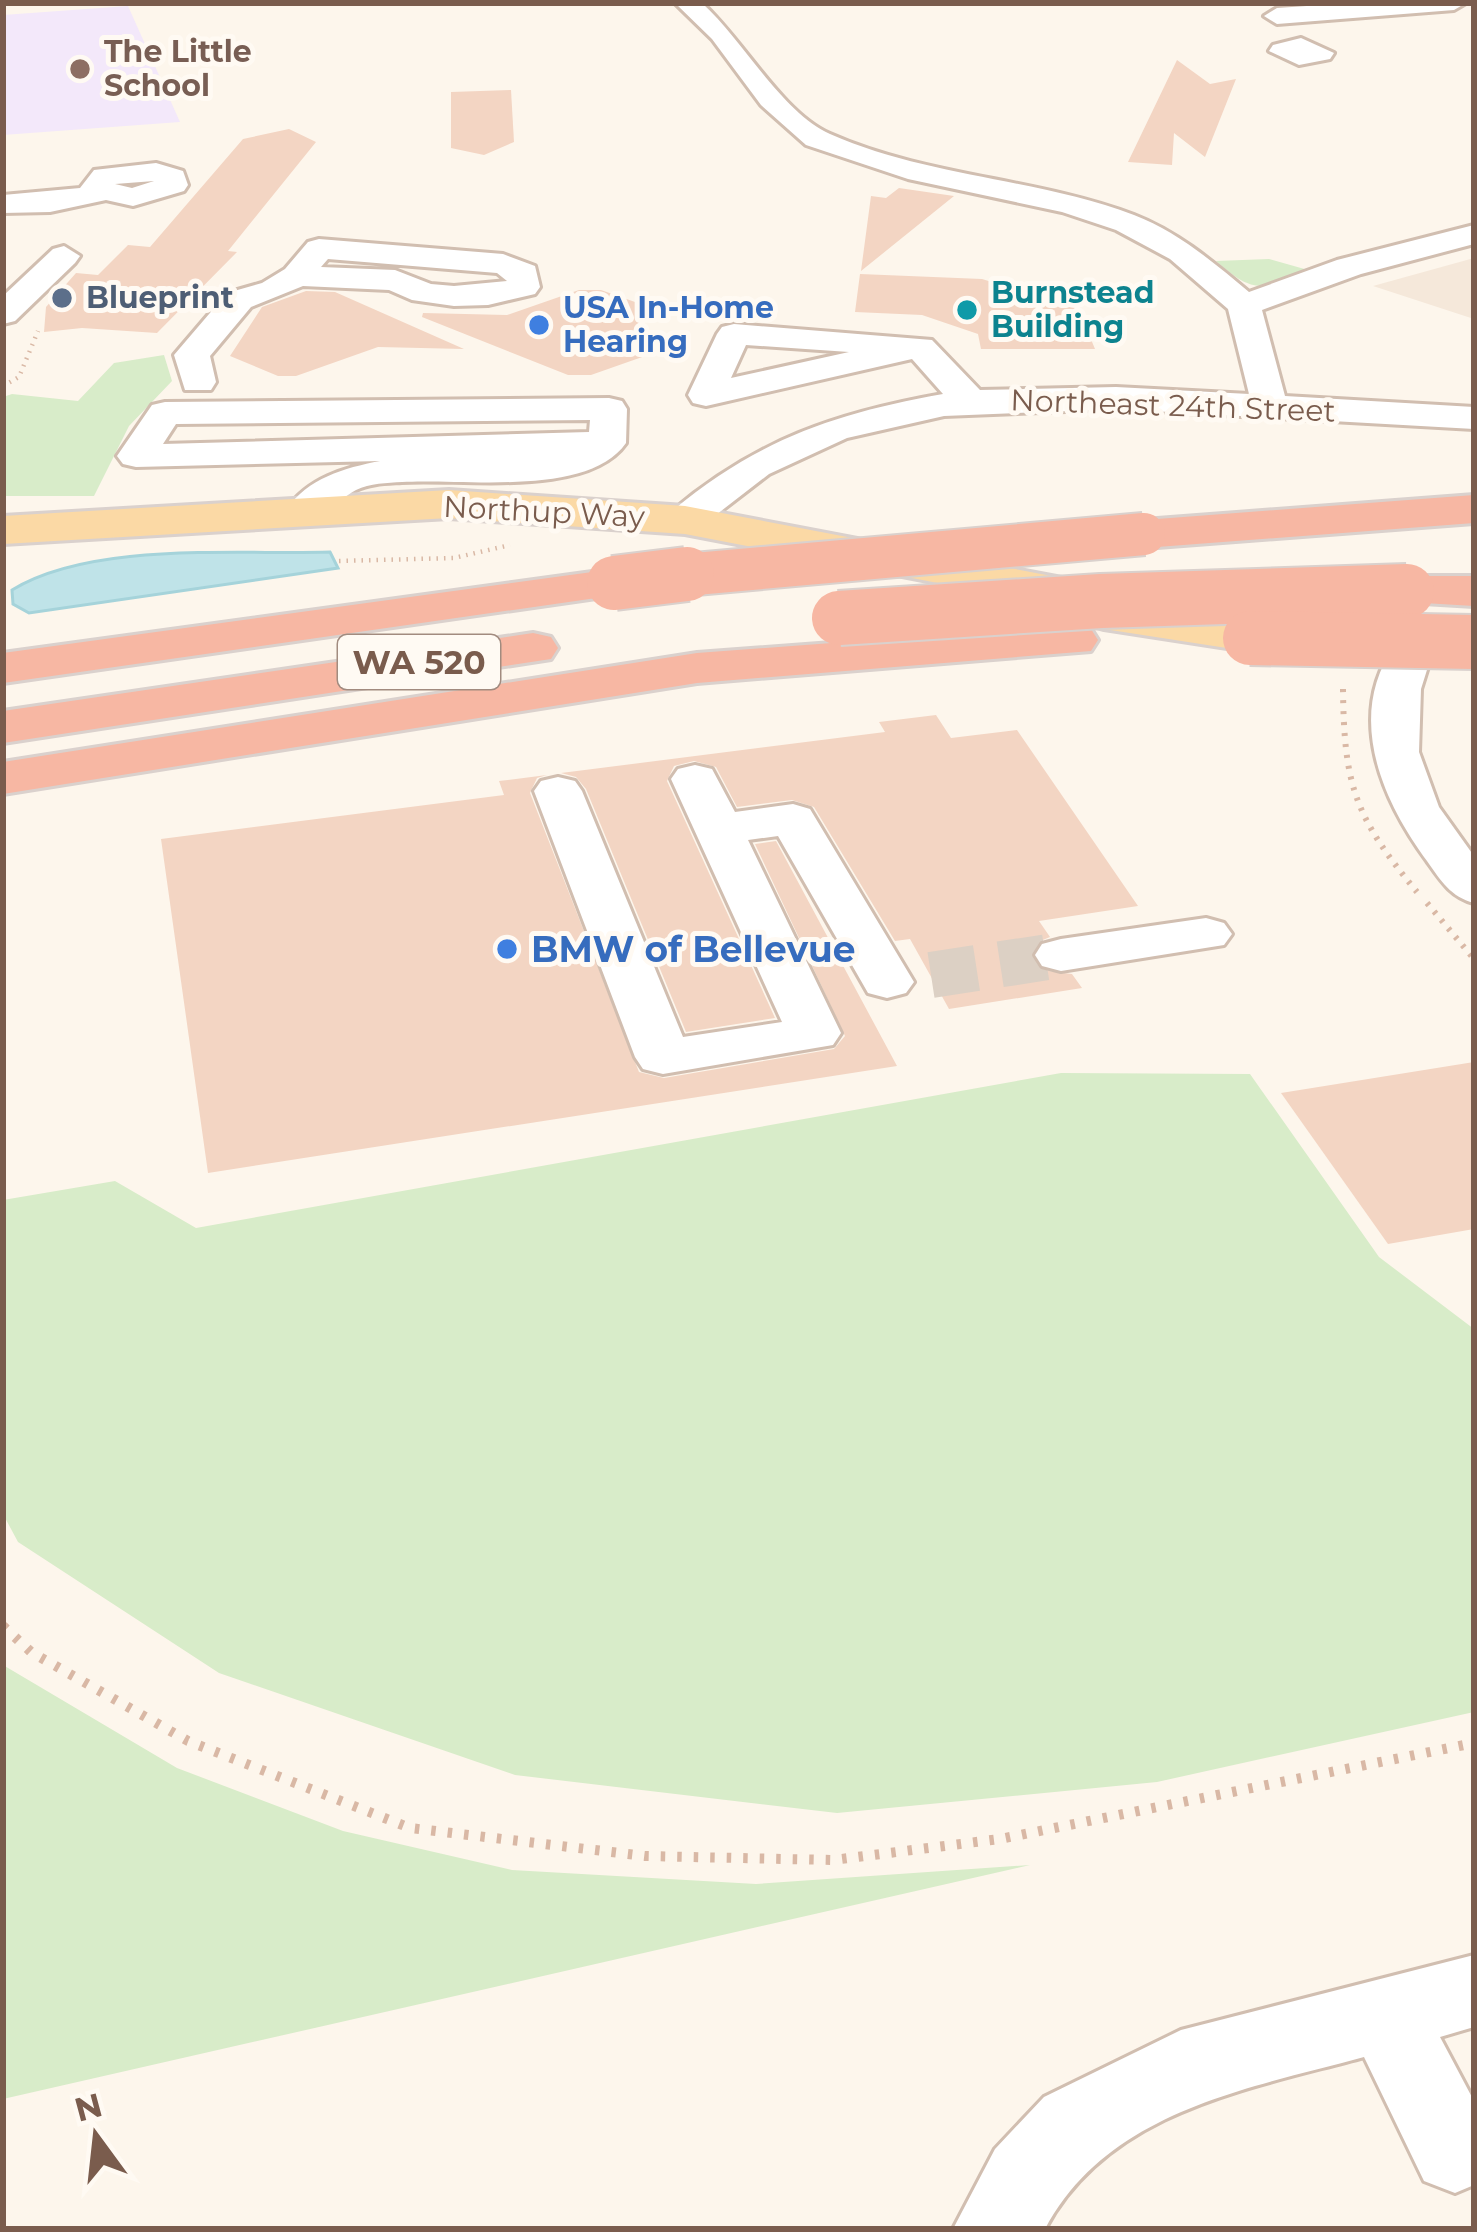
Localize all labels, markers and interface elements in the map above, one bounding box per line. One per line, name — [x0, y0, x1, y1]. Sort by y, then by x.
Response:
place label: The Little School — [104, 33, 252, 104]
marker: The Little School — [67, 56, 93, 82]
place label: Burnstead Building — [991, 274, 1154, 345]
place label: Blueprint — [86, 279, 234, 316]
marker: Blueprint — [49, 285, 75, 311]
place label: USA In-Home Hearing — [563, 289, 774, 360]
marker: Burnstead Building — [954, 297, 980, 323]
marker: USA In-Home Hearing — [526, 312, 552, 338]
street label: Northeast 24th Street — [1010, 381, 1336, 430]
street label: Northup Way — [442, 488, 646, 535]
road number: WA 520 — [338, 635, 500, 689]
place label: BMW of Bellevue — [531, 927, 855, 971]
marker: BMW of Bellevue — [494, 936, 520, 962]
north arrow — [36, 2076, 156, 2196]
text: N — [70, 2084, 106, 2130]

